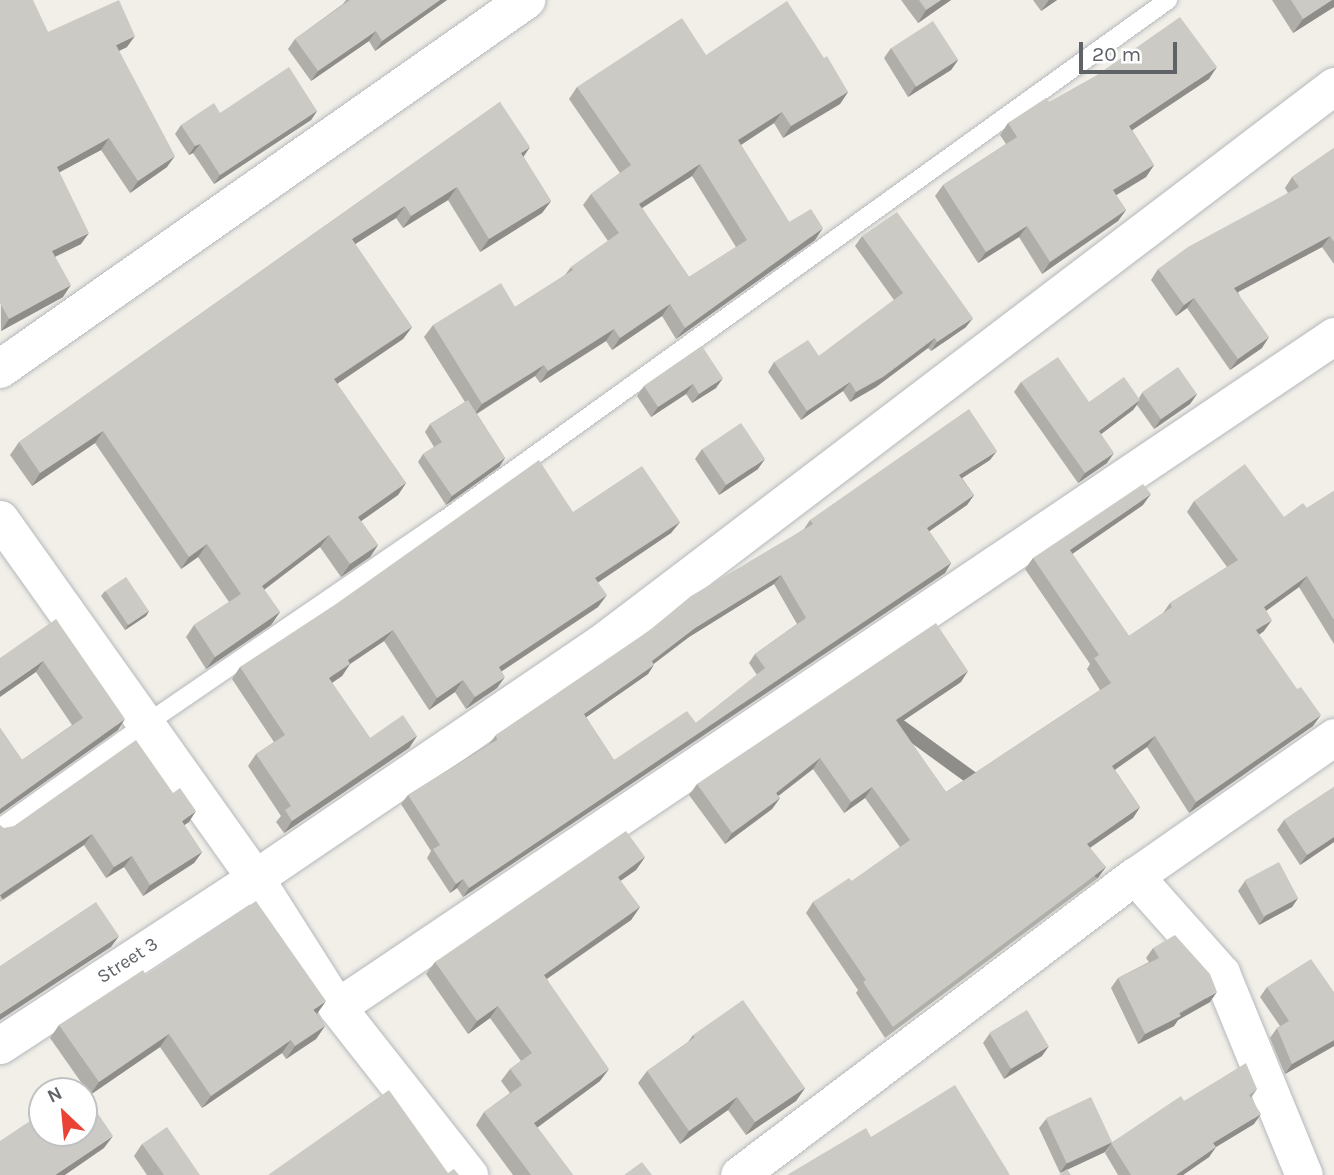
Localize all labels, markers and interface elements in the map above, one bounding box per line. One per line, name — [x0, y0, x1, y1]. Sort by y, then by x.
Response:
scale bar — [1082, 28, 1180, 72]
text: 20 m — [1092, 42, 1141, 66]
street label: Street 3 — [93, 933, 163, 989]
north arrow — [28, 1077, 98, 1147]
text: N — [44, 1082, 66, 1108]

